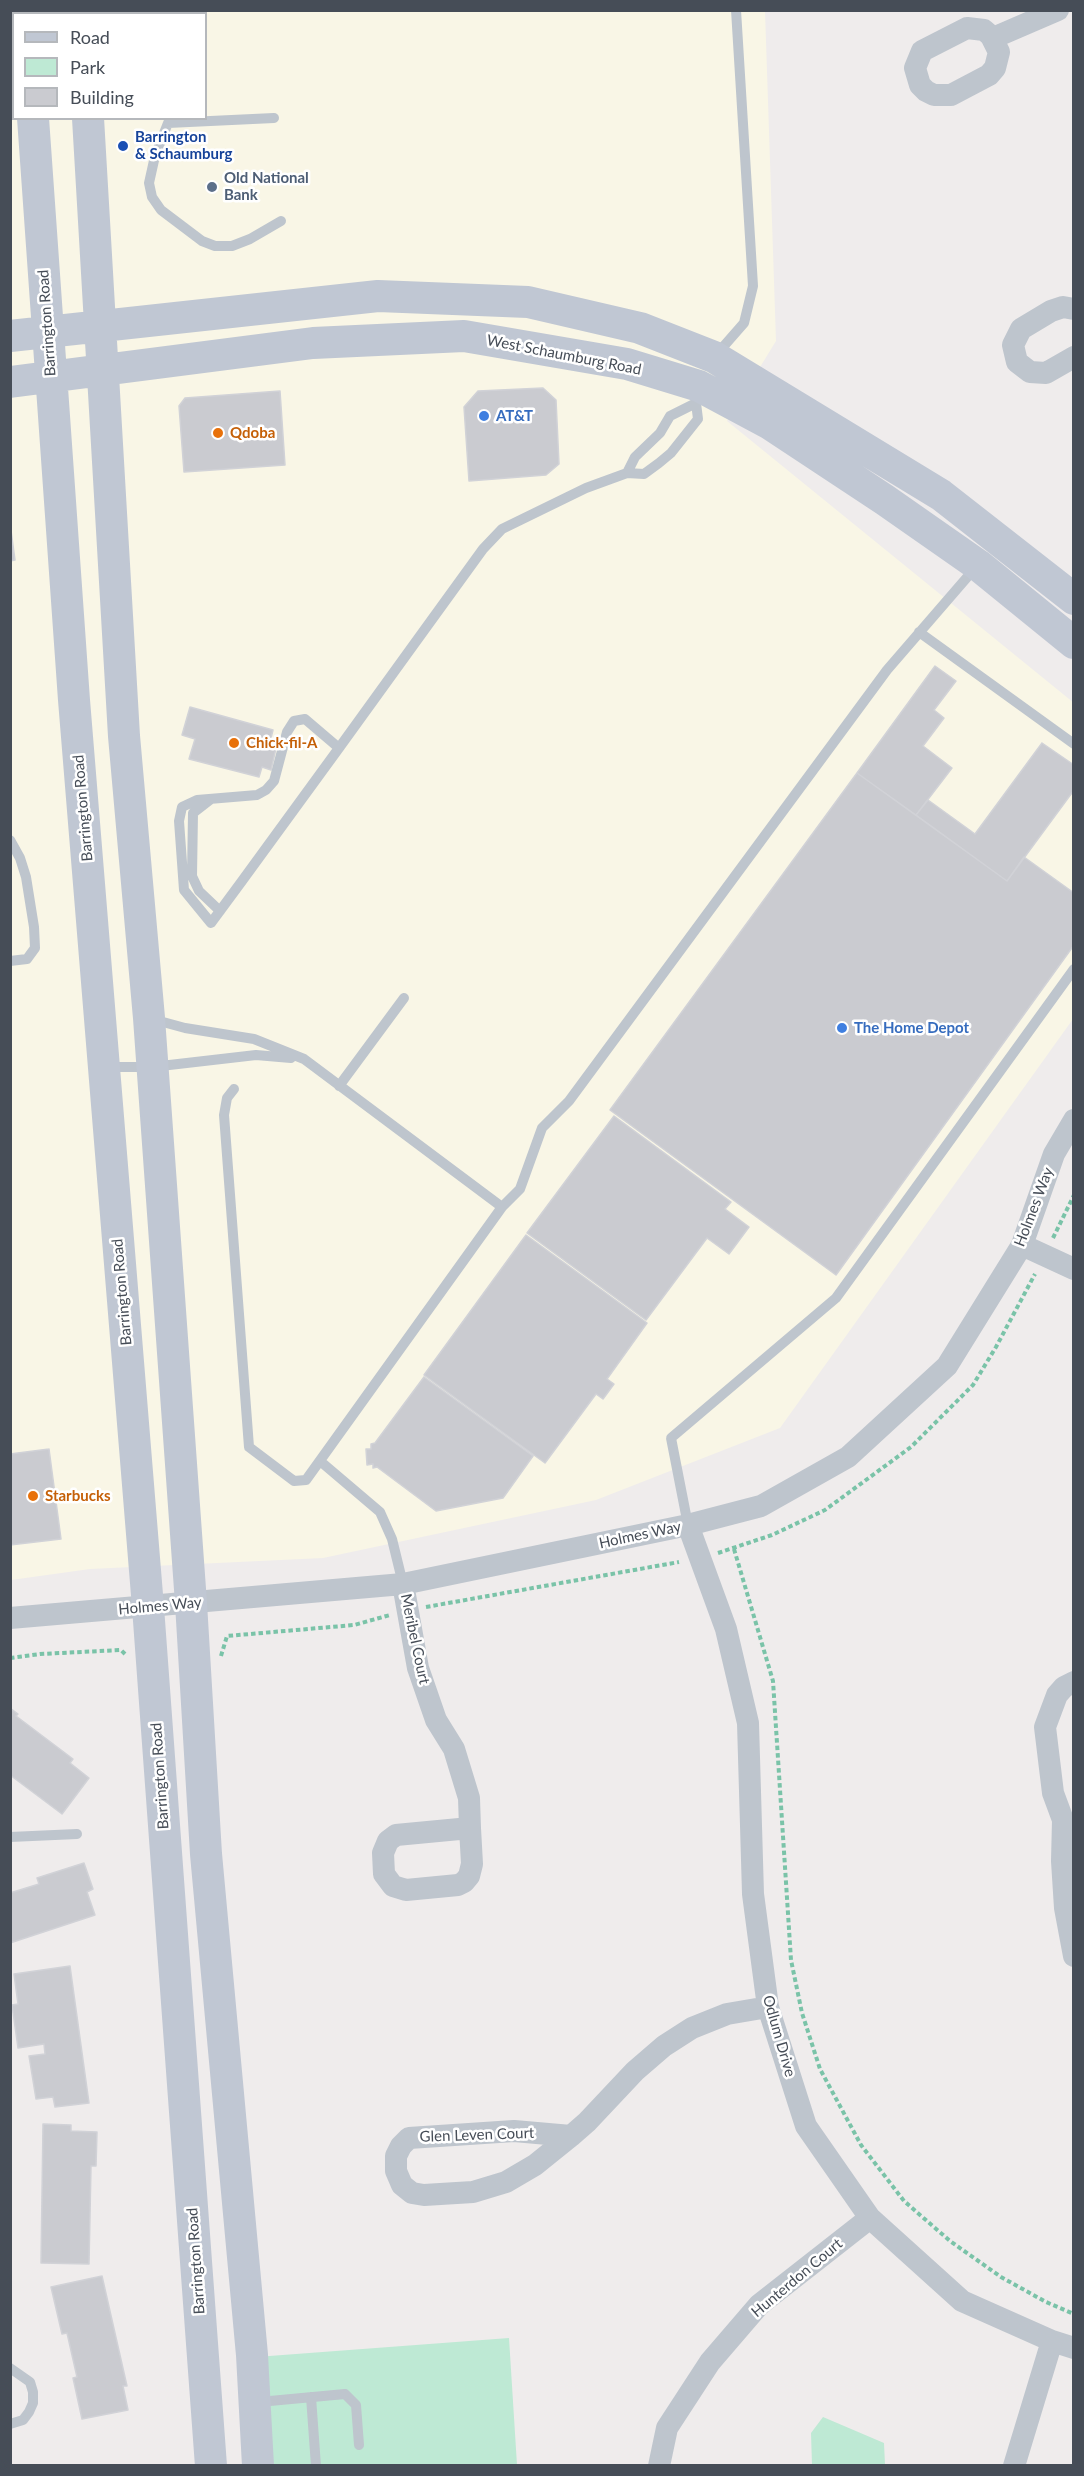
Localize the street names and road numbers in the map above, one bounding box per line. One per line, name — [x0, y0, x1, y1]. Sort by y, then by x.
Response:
street label: Barrington Road — [34, 269, 60, 377]
street label: West Schaumburg Road — [485, 331, 643, 379]
street label: Barrington Road — [69, 754, 97, 862]
street label: Holmes Way — [1011, 1165, 1057, 1249]
street label: Barrington Road — [108, 1238, 136, 1346]
street label: Holmes Way — [597, 1518, 683, 1552]
street label: Meribel Court — [397, 1592, 433, 1686]
street label: Holmes Way — [118, 1593, 202, 1619]
street label: Barrington Road — [147, 1722, 173, 1830]
street label: Odlum Drive — [759, 1993, 799, 2079]
street label: Glen Leven Court — [419, 2124, 535, 2146]
street label: Barrington Road — [183, 2207, 209, 2315]
street label: Hunterdon Court — [748, 2235, 846, 2321]

